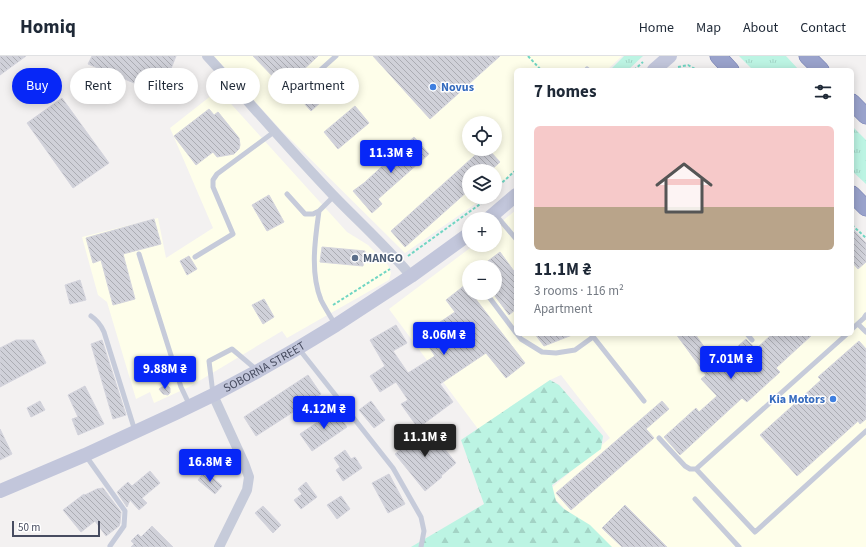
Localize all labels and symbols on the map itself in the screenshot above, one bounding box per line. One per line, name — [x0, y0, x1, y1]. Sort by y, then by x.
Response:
place label: Novus — [441, 79, 474, 96]
marker: Novus — [428, 82, 438, 92]
pin: 11.3M ₴ — [354, 140, 428, 174]
place label: MANGO — [363, 250, 403, 267]
marker: MANGO — [350, 253, 360, 263]
pin: 8.06M ₴ — [407, 322, 481, 356]
street label: SOBORNA STREET — [220, 337, 309, 397]
pin: 7.01M ₴ — [694, 346, 768, 380]
pin: 9.88M ₴ — [128, 356, 202, 390]
place label: Kia Motors — [769, 391, 825, 408]
marker: Kia Motors — [828, 394, 838, 404]
pin: 4.12M ₴ — [287, 396, 361, 430]
pin: 11.1M ₴ — [388, 424, 462, 458]
pin: 16.8M ₴ — [173, 449, 247, 483]
scale bar — [12, 519, 100, 538]

